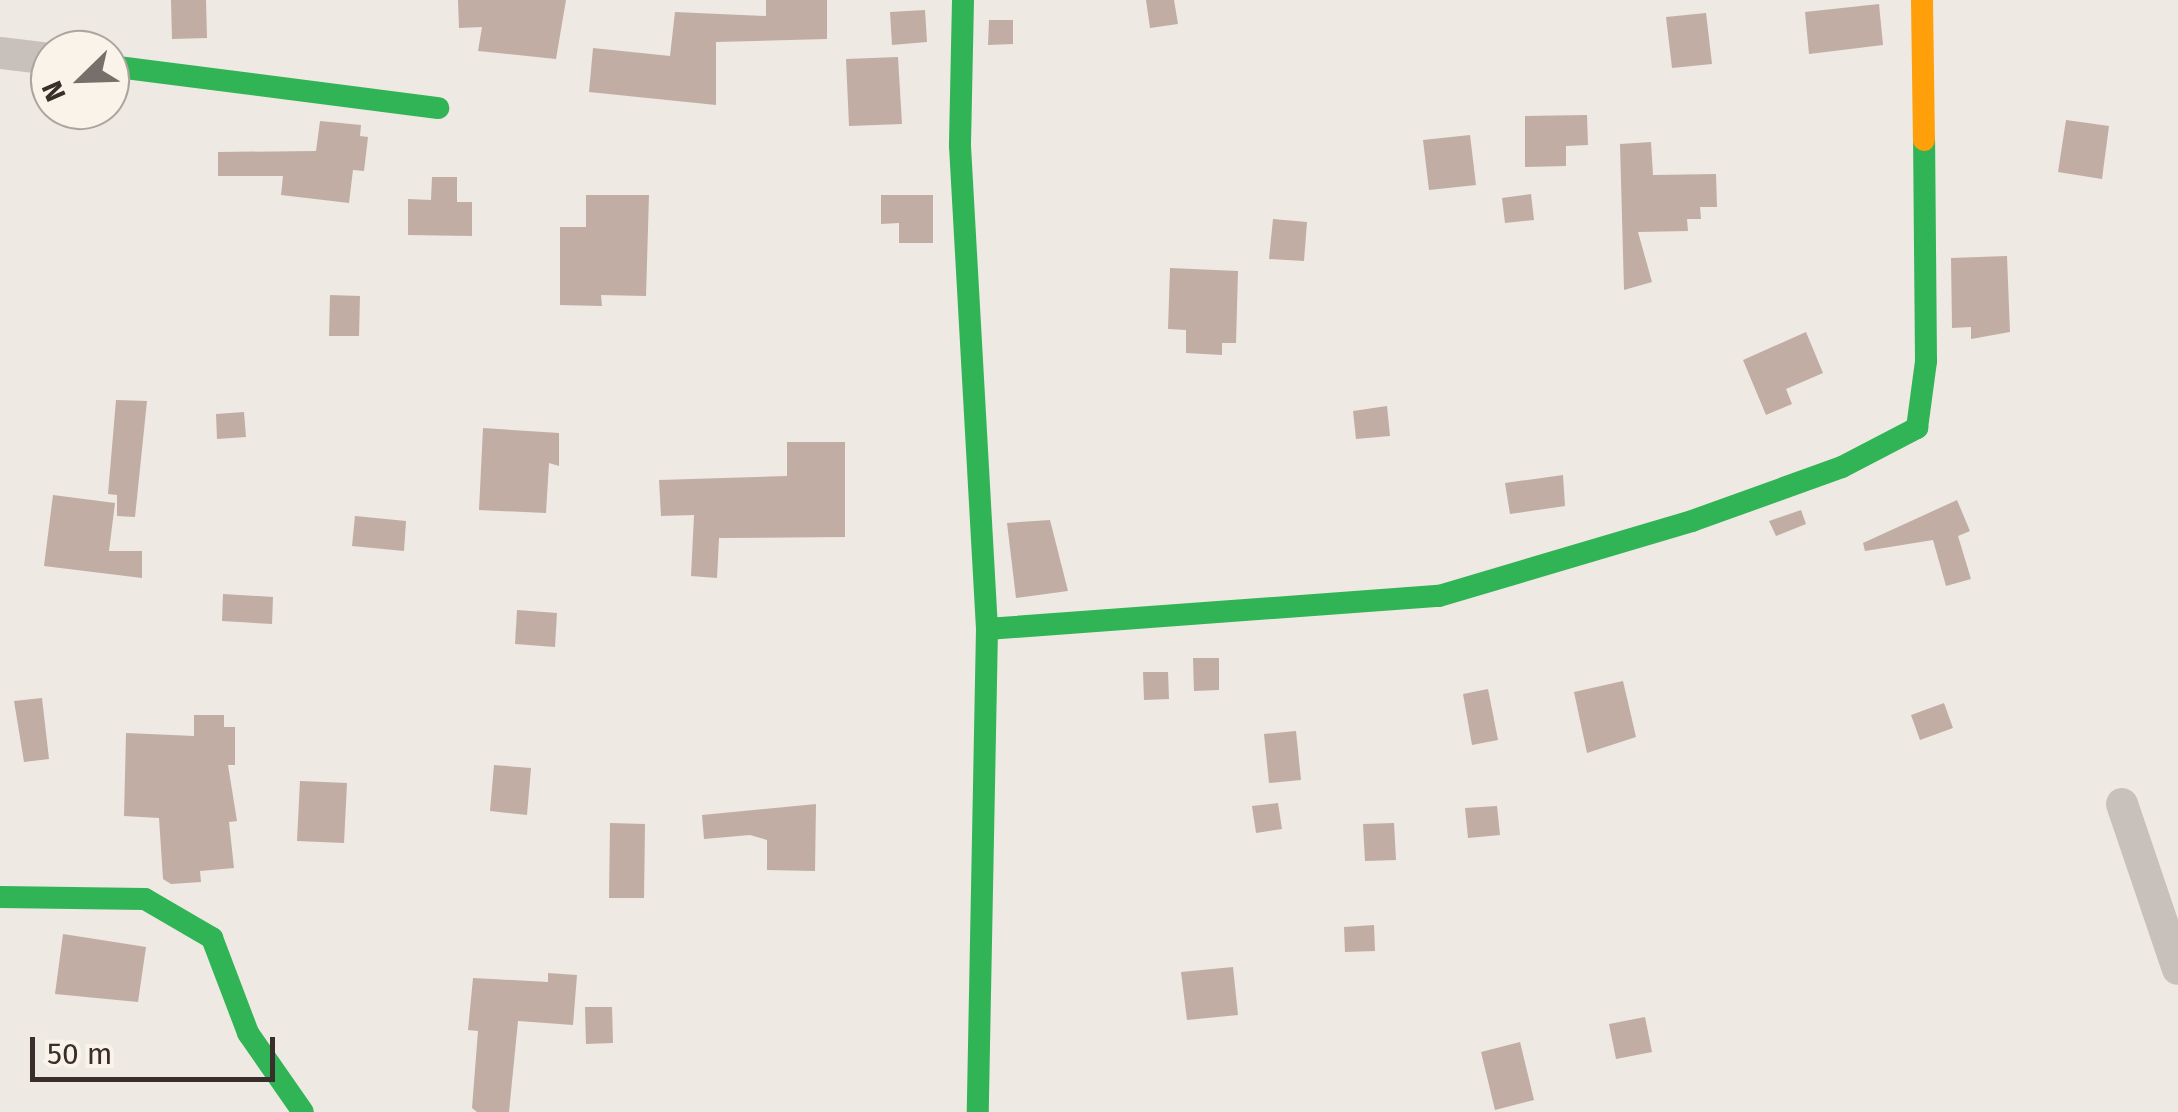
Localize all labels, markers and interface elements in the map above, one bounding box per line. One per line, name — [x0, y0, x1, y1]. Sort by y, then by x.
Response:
north arrow — [30, 30, 130, 130]
text: N — [35, 76, 73, 106]
scale bar — [35, 1017, 280, 1079]
text: 50 m — [47, 1036, 112, 1072]

